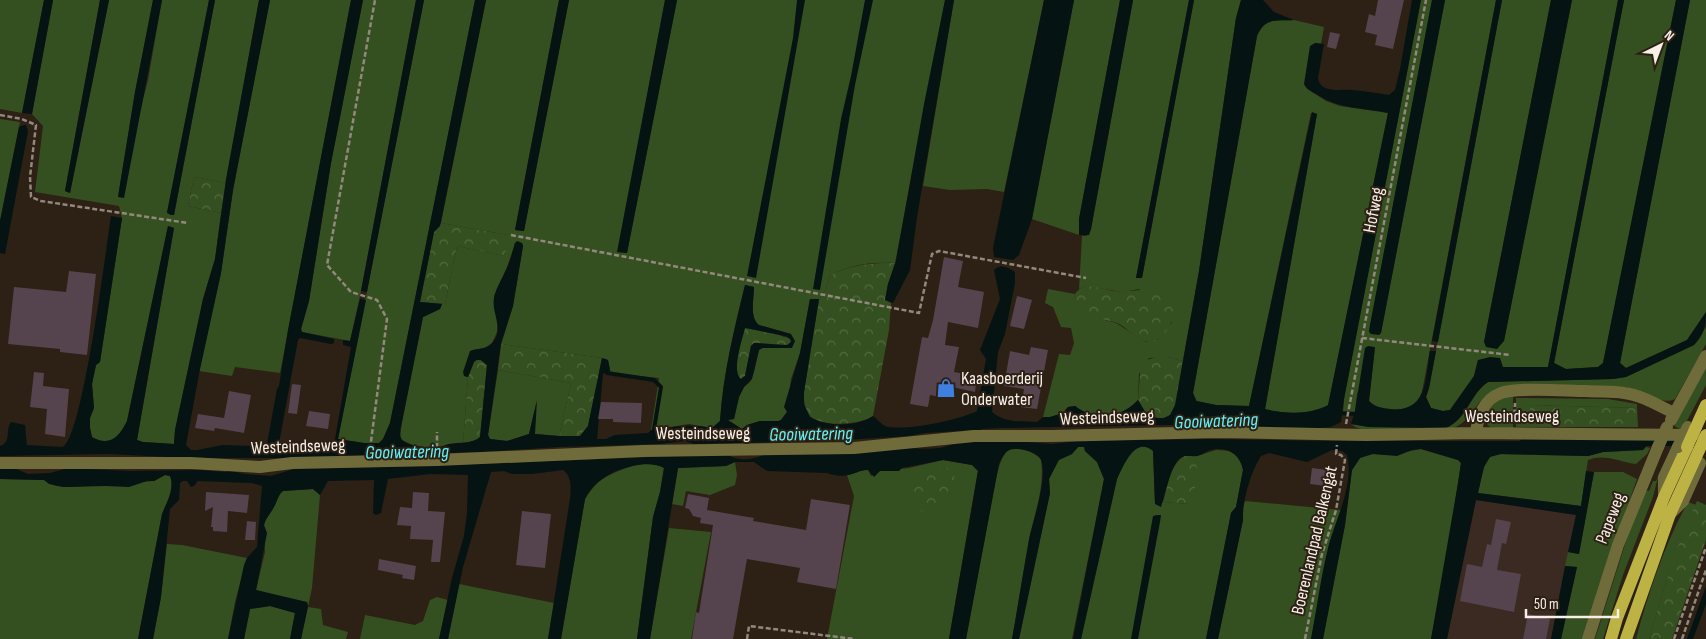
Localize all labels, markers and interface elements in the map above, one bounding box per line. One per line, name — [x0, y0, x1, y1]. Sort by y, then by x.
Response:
north arrow — [1636, 20, 1686, 70]
text: N — [1661, 27, 1678, 45]
street label: Hofweg — [1359, 185, 1388, 235]
place label: Kaasboerderij Onderwater — [961, 368, 1043, 410]
shop icon: Kaasboerderij Onderwater — [935, 377, 957, 399]
street label: Westeindseweg — [1060, 405, 1155, 430]
street label: Westeindseweg — [1465, 406, 1559, 427]
water label: Gooiwatering — [1174, 409, 1259, 434]
water label: Gooiwatering — [769, 422, 853, 447]
street label: Westeindseweg — [656, 423, 750, 444]
street label: Westeindseweg — [251, 434, 346, 459]
water label: Gooiwatering — [365, 440, 449, 465]
street label: Boerenlandpad Balkengat — [1287, 463, 1342, 617]
street label: Papeweg — [1591, 490, 1630, 547]
scale bar — [1526, 586, 1618, 618]
text: 50 m — [1534, 595, 1559, 614]

